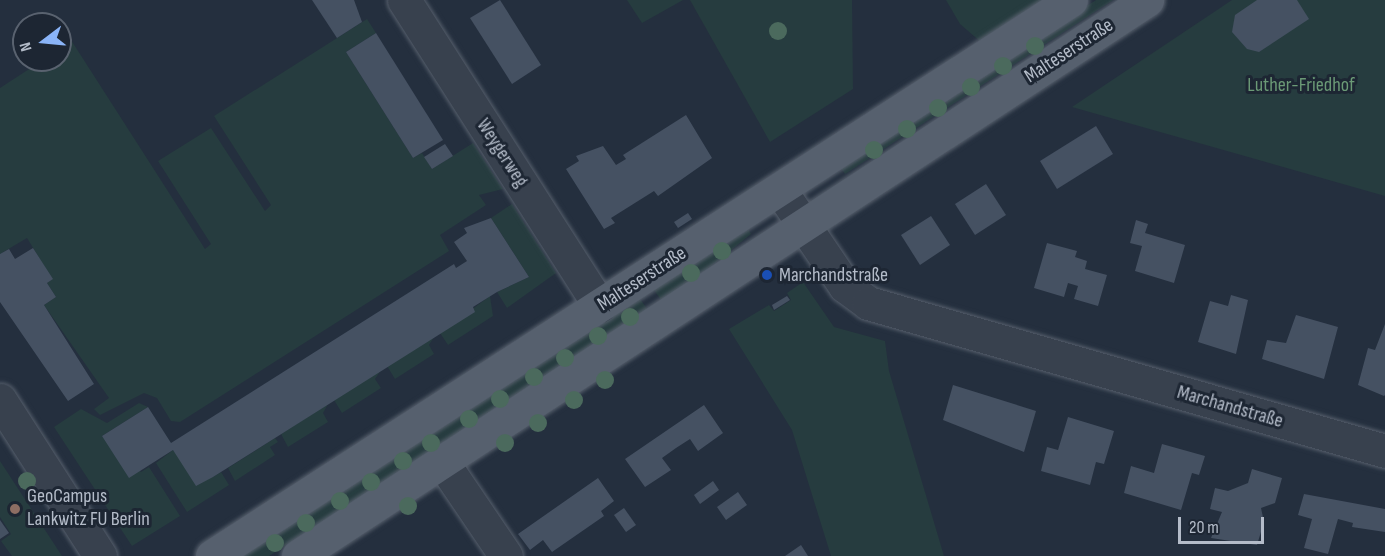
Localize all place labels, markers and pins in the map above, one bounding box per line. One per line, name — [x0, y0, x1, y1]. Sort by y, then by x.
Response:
place label: Marchandstraße — [779, 263, 888, 287]
marker: Marchandstraße — [760, 268, 774, 282]
place label: GeoCampus Lankwitz FU Berlin — [27, 485, 150, 532]
marker: GeoCampus Lankwitz FU Berlin — [8, 502, 22, 516]

